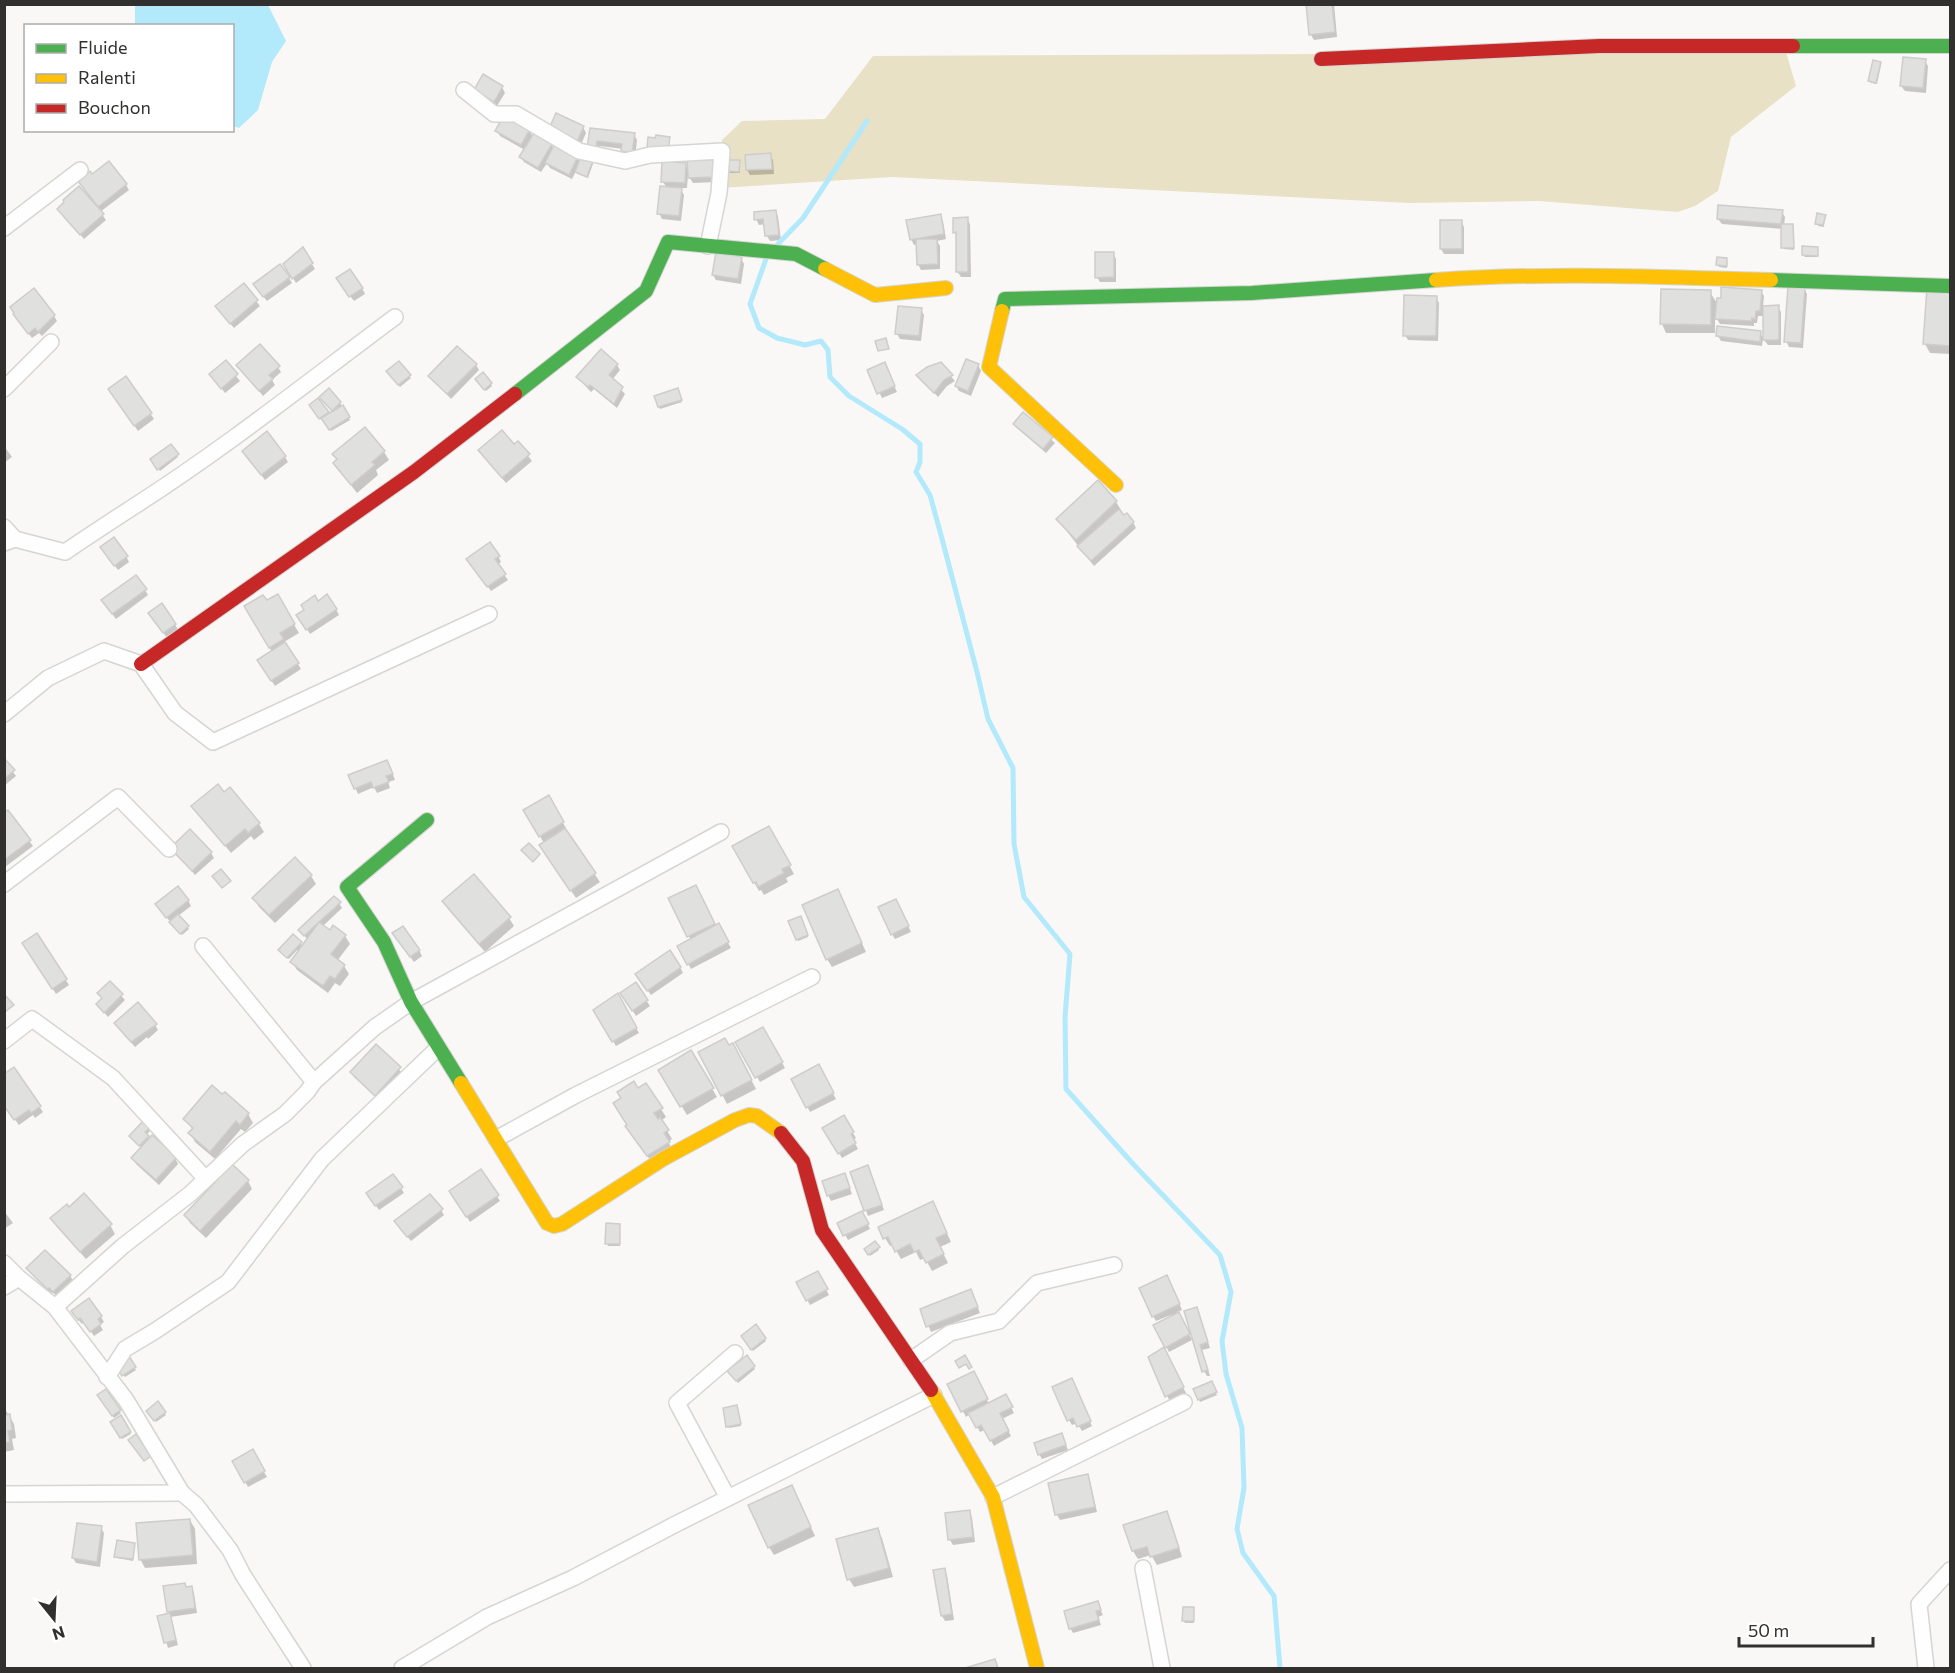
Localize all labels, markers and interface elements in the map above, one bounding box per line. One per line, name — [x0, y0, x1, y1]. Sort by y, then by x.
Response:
legend — [24, 24, 234, 132]
text: Fluide — [78, 36, 127, 58]
text: Ralenti — [78, 66, 136, 88]
text: Bouchon — [78, 96, 151, 118]
north arrow — [24, 1589, 84, 1649]
scale bar — [1739, 1610, 1872, 1648]
text: 50 m — [1748, 1619, 1789, 1641]
text: N — [50, 1623, 67, 1645]

